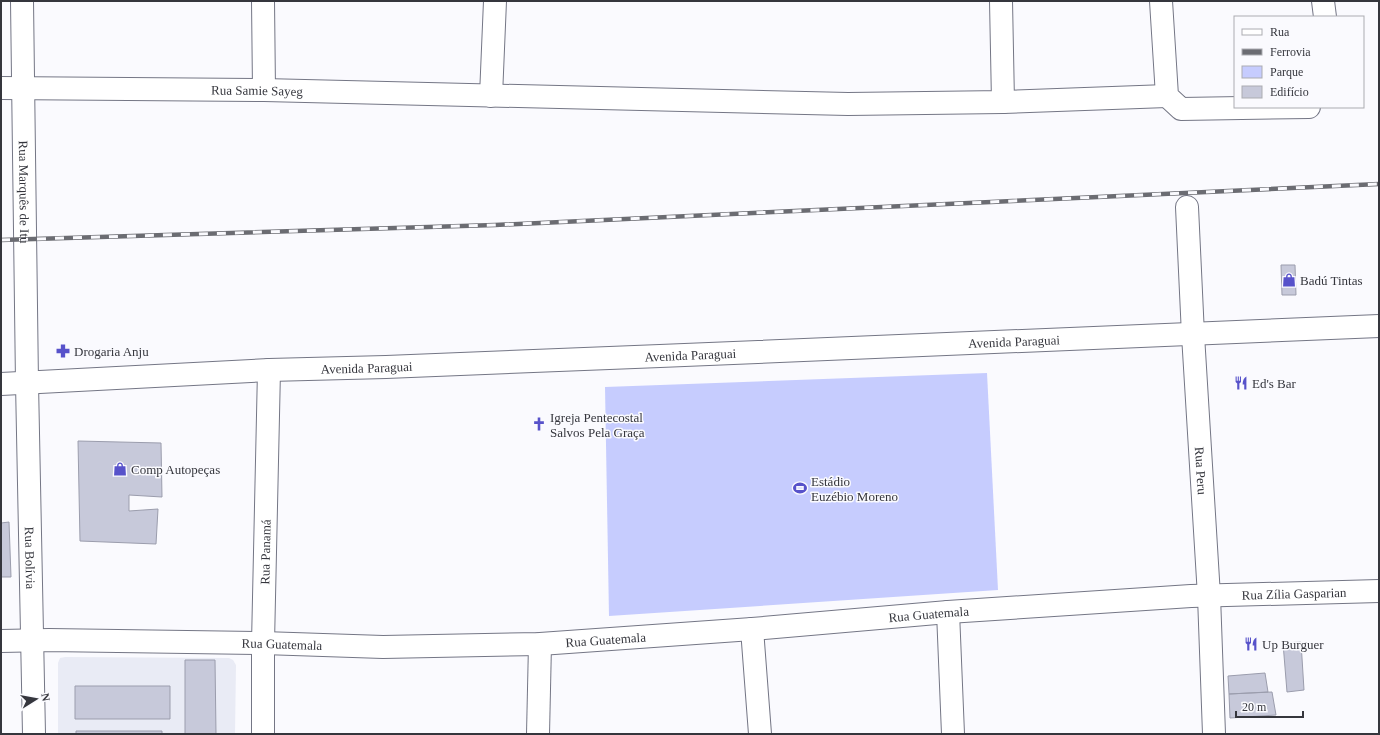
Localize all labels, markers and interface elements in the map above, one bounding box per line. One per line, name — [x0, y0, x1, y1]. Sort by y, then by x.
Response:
legend — [1234, 16, 1364, 108]
text: Rua — [1270, 25, 1290, 39]
text: Ferrovia — [1270, 45, 1311, 59]
text: Parque — [1270, 65, 1303, 79]
street label: Rua Samie Sayeg — [211, 83, 304, 99]
text: Edifício — [1270, 85, 1309, 99]
street label: Rua Marquês de Itu — [16, 140, 32, 244]
shop icon: Badú Tintas — [1281, 272, 1297, 288]
place label: Badú Tintas — [1300, 273, 1363, 288]
street label: Avenida Paraguai — [968, 332, 1061, 351]
pharmacy icon: Drogaria Anju — [55, 343, 71, 359]
place label: Drogaria Anju — [74, 344, 149, 359]
street label: Avenida Paraguai — [644, 346, 737, 365]
street label: Avenida Paraguai — [320, 359, 413, 377]
restaurant icon: Ed's Bar — [1233, 375, 1249, 391]
place label: Ed's Bar — [1252, 376, 1297, 391]
place label: Igreja Pentecostal Salvos Pela Graça — [550, 410, 645, 440]
church icon: Igreja Pentecostal Salvos Pela Graça — [531, 416, 547, 432]
street label: Rua Peru — [1192, 446, 1210, 496]
shop icon: Comp Autopeças — [112, 461, 128, 477]
place label: Comp Autopeças — [131, 462, 220, 477]
place label: Estádio Euzébio Moreno — [811, 474, 898, 504]
sports icon: Estádio Euzébio Moreno — [792, 480, 808, 496]
street label: Rua Panamá — [257, 519, 274, 585]
street label: Rua Bolívia — [22, 527, 38, 590]
street label: Rua Zília Gasparian — [1241, 585, 1347, 603]
street label: Rua Guatemala — [888, 604, 970, 625]
street label: Rua Guatemala — [565, 630, 647, 650]
street label: Rua Guatemala — [242, 636, 323, 653]
restaurant icon: Up Burguer — [1243, 636, 1259, 652]
place label: Up Burguer — [1262, 637, 1324, 652]
north arrow — [16, 679, 56, 719]
text: N — [39, 692, 52, 702]
scale bar — [1236, 693, 1303, 719]
text: 20 m — [1242, 700, 1267, 714]

